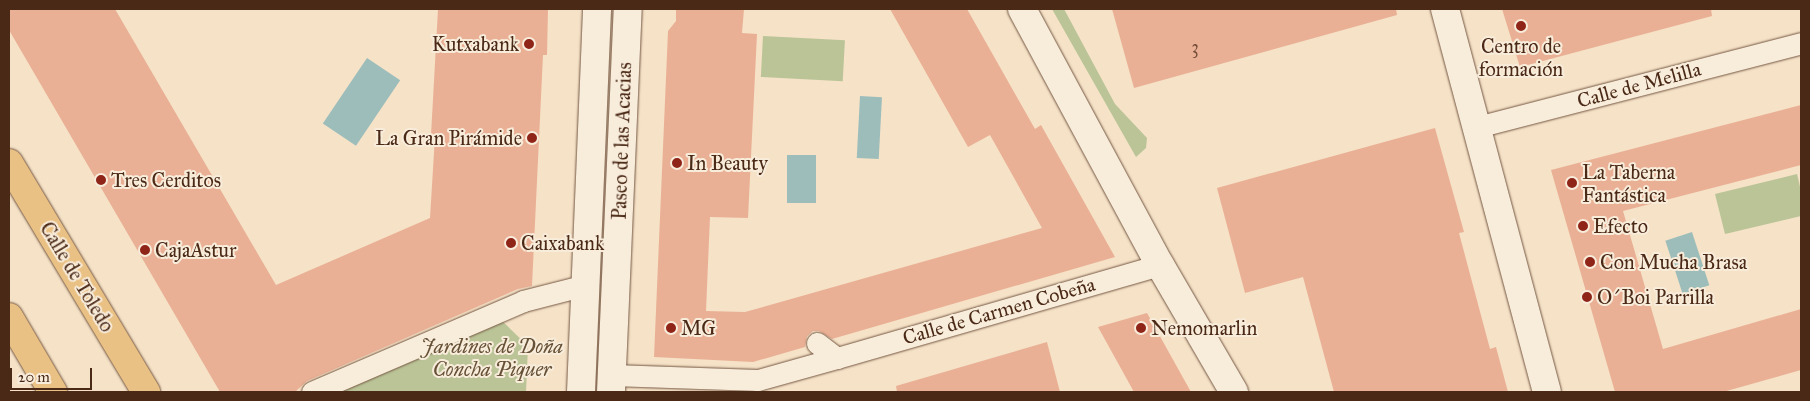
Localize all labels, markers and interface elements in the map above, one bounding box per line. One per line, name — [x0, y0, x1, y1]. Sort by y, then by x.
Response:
marker: Centro de formación — [1515, 20, 1527, 32]
place label: Kutxabank — [432, 32, 519, 56]
place label: Centro de formación — [1479, 34, 1563, 81]
house number: 3 — [1191, 36, 1199, 58]
marker: Kutxabank — [523, 38, 535, 50]
street label: Calle de Melilla — [1575, 57, 1703, 113]
street label: Paseo de las Acacias — [607, 62, 637, 220]
place label: La Gran Pirámide — [375, 126, 522, 150]
marker: La Gran Pirámide — [526, 132, 538, 144]
place label: In Beauty — [687, 151, 768, 175]
marker: In Beauty — [671, 157, 683, 169]
place label: La Taberna Fantástica — [1582, 160, 1675, 207]
place label: Tres Cerditos — [111, 168, 221, 192]
marker: Tres Cerditos — [95, 174, 107, 186]
marker: La Taberna Fantástica — [1566, 177, 1578, 189]
place label: Efecto — [1593, 214, 1648, 238]
street label: Calle de Toledo — [35, 218, 119, 336]
marker: Efecto — [1577, 220, 1589, 232]
place label: Caixabank — [521, 231, 604, 255]
marker: Caixabank — [505, 237, 517, 249]
place label: CajaAstur — [155, 238, 236, 262]
marker: CajaAstur — [139, 244, 151, 256]
place label: Con Mucha Brasa — [1600, 250, 1747, 274]
marker: Con Mucha Brasa — [1584, 256, 1596, 268]
street label: Calle de Carmen Cobeña — [900, 272, 1098, 350]
place label: O´Boi Parrilla — [1597, 285, 1714, 309]
marker: O´Boi Parrilla — [1581, 291, 1593, 303]
place label: MG — [681, 316, 716, 340]
place label: Nemomarlin — [1151, 316, 1257, 340]
marker: MG — [665, 322, 677, 334]
marker: Nemomarlin — [1135, 322, 1147, 334]
park label: Jardines de Doña Concha Piquer — [421, 334, 563, 381]
scale bar — [12, 358, 95, 390]
text: 20 m — [18, 368, 50, 386]

